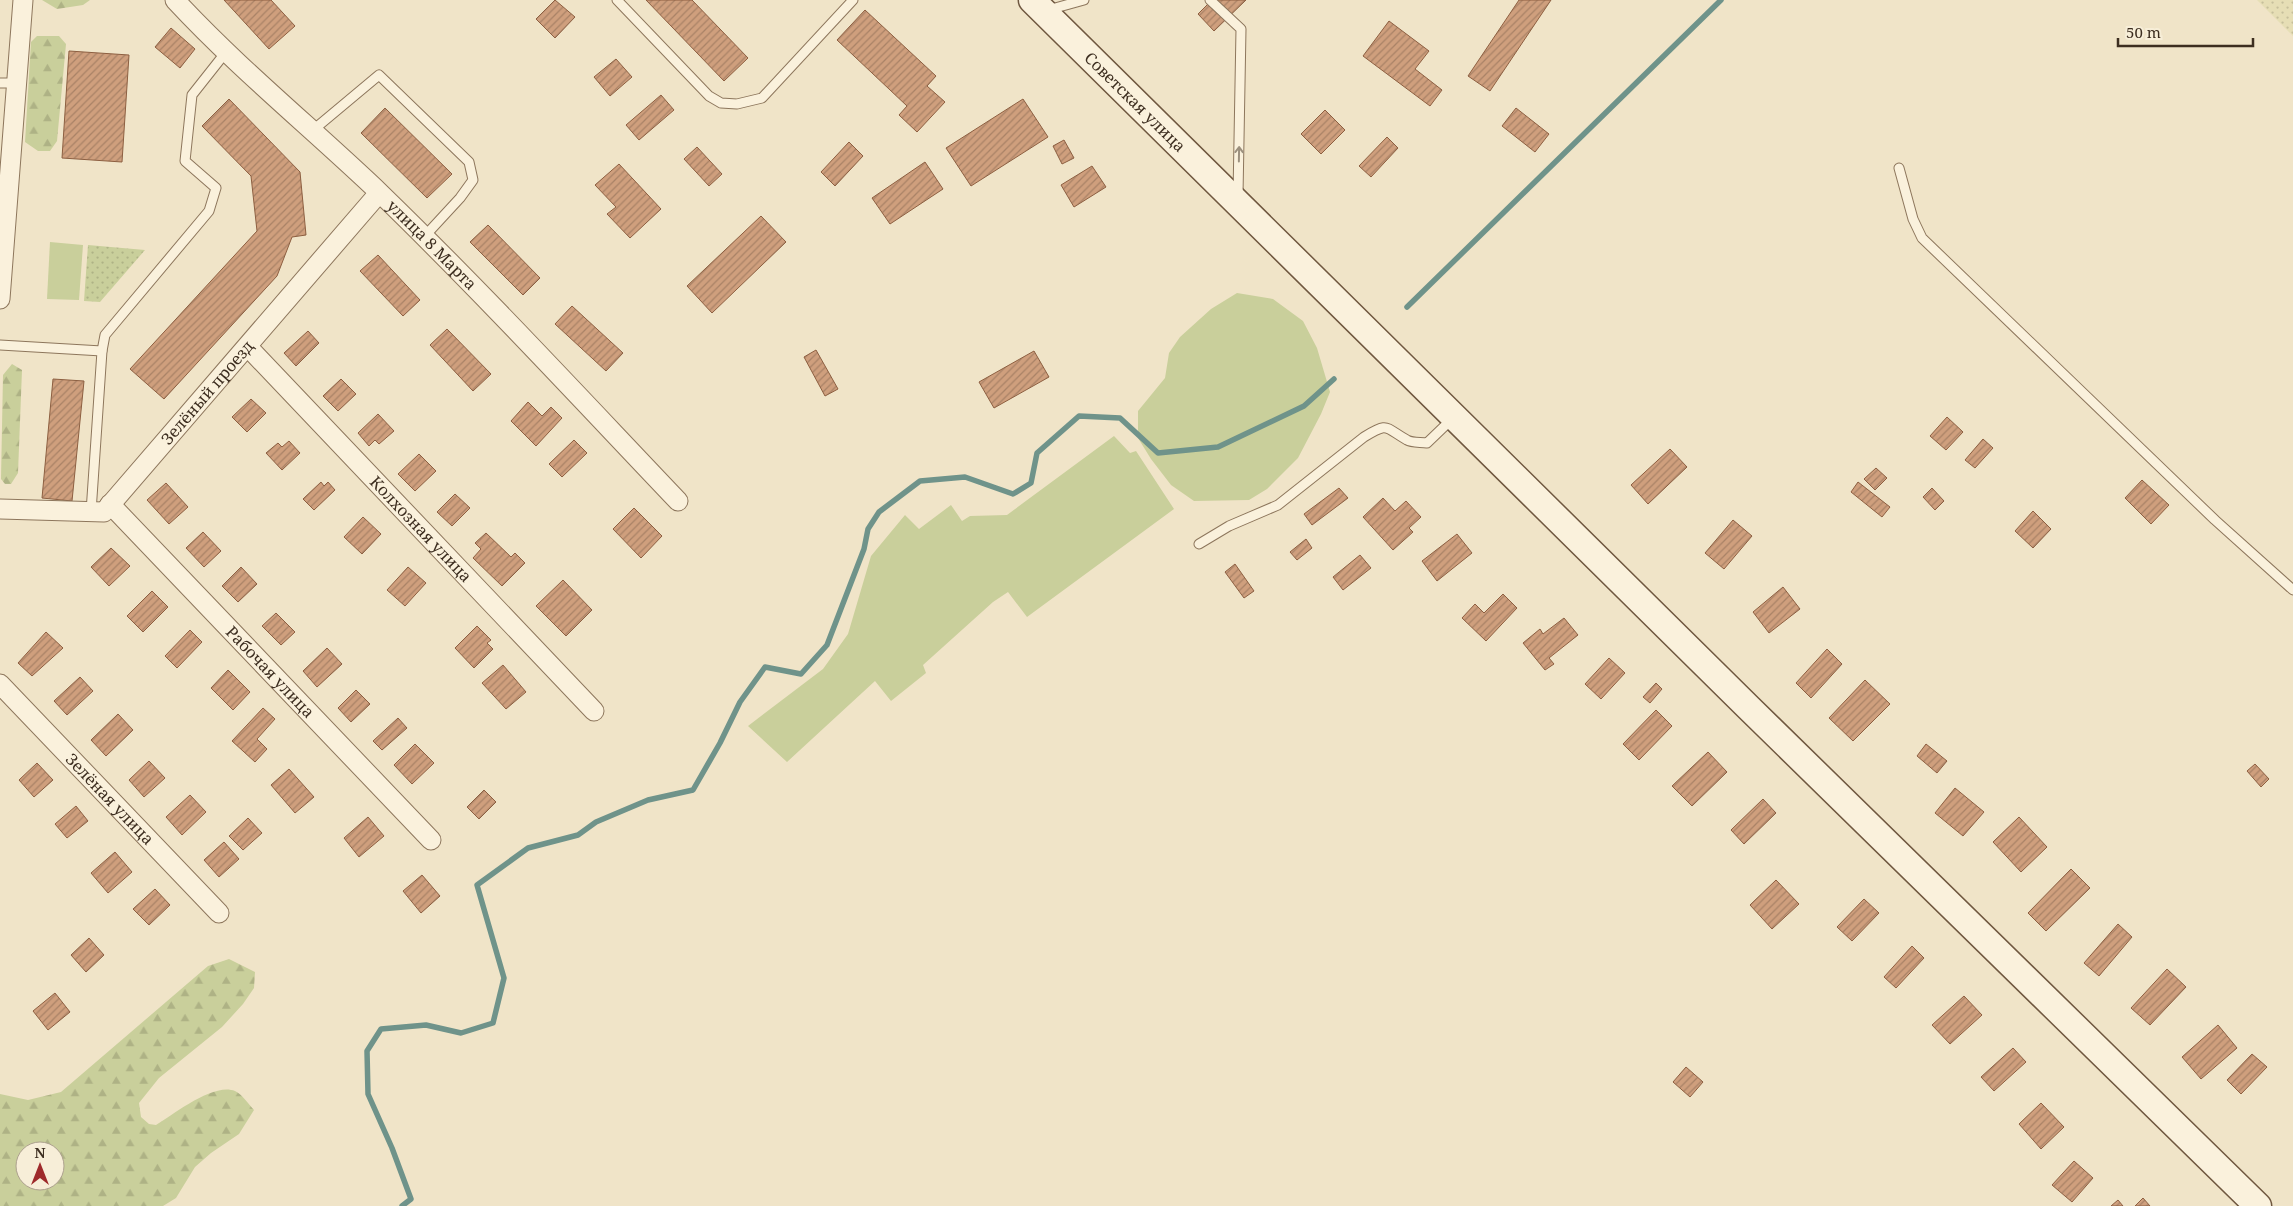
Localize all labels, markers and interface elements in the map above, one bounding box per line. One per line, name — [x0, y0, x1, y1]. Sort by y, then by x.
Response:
scale bar — [2118, 15, 2253, 47]
text: 50 m — [2126, 22, 2161, 42]
street label: Советская улица — [1080, 47, 1191, 157]
one-way arrow — [1234, 147, 1244, 163]
street label: улица 8 Марта — [382, 195, 482, 295]
street label: Зелёный проезд — [156, 335, 258, 449]
street label: Колхозная улица — [365, 471, 477, 587]
street label: Рабочая улица — [221, 621, 319, 723]
street label: Зелёная улица — [61, 748, 159, 850]
north arrow — [15, 1141, 65, 1191]
text: N — [34, 1143, 46, 1162]

